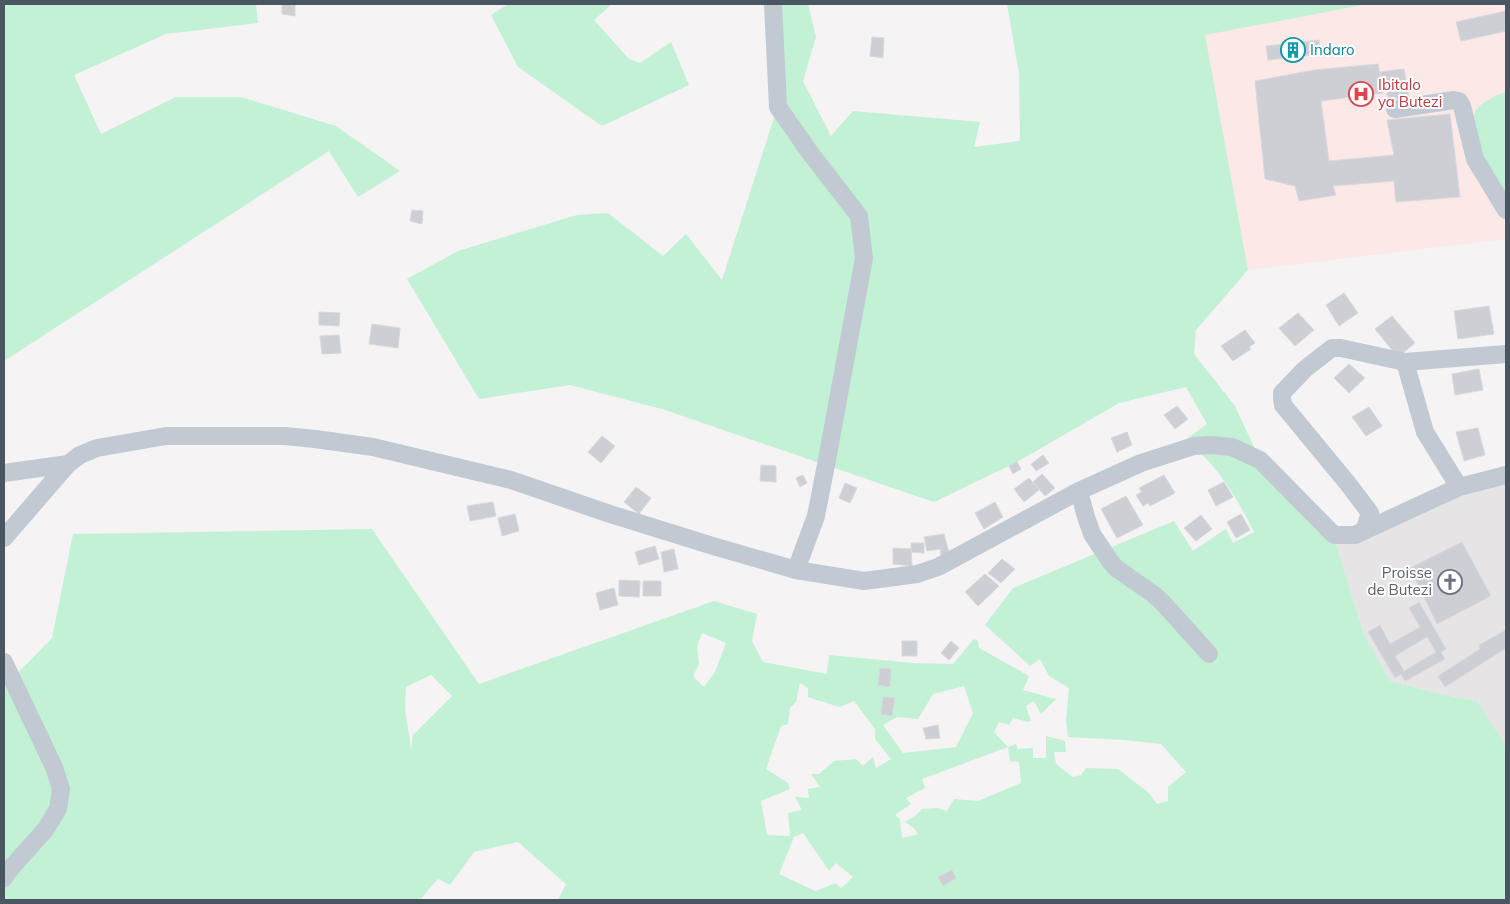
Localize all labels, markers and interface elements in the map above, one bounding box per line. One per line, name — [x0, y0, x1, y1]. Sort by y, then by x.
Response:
building icon: Indaro — [1280, 37, 1306, 63]
place label: Indaro — [1310, 40, 1355, 59]
place label: Ibitalo ya Butezi — [1378, 75, 1442, 111]
hospital icon: Ibitalo ya Butezi — [1348, 81, 1374, 107]
place label: Proisse de Butezi — [1367, 563, 1432, 599]
church icon: Proisse de Butezi — [1437, 569, 1463, 595]

